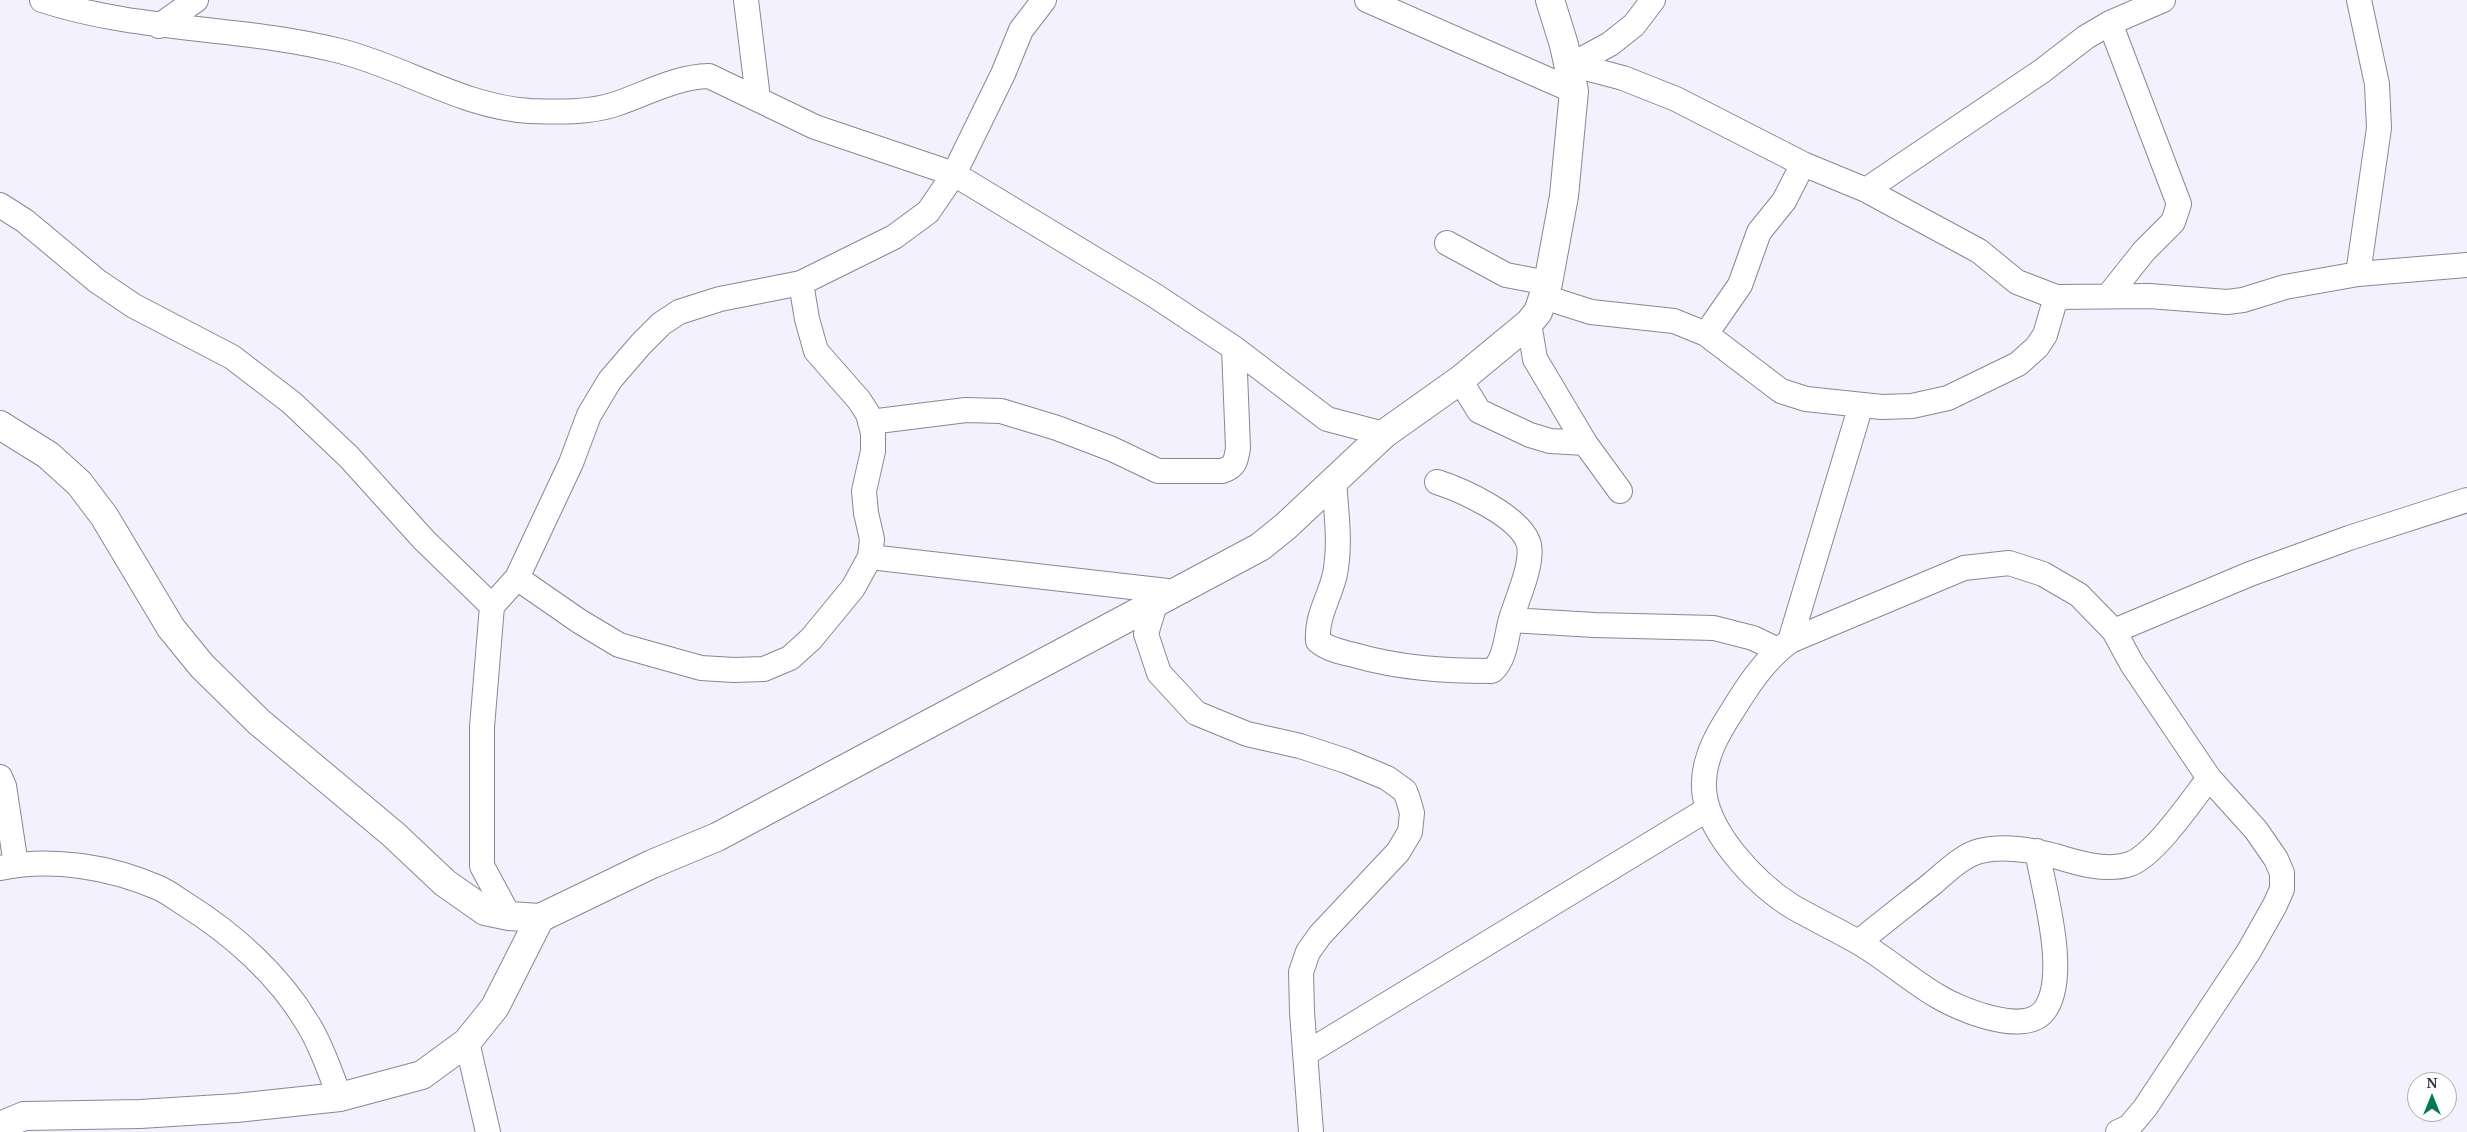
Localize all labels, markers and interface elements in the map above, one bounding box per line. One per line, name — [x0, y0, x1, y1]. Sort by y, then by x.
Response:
north arrow — [2407, 1072, 2457, 1122]
text: N — [2426, 1073, 2438, 1092]

